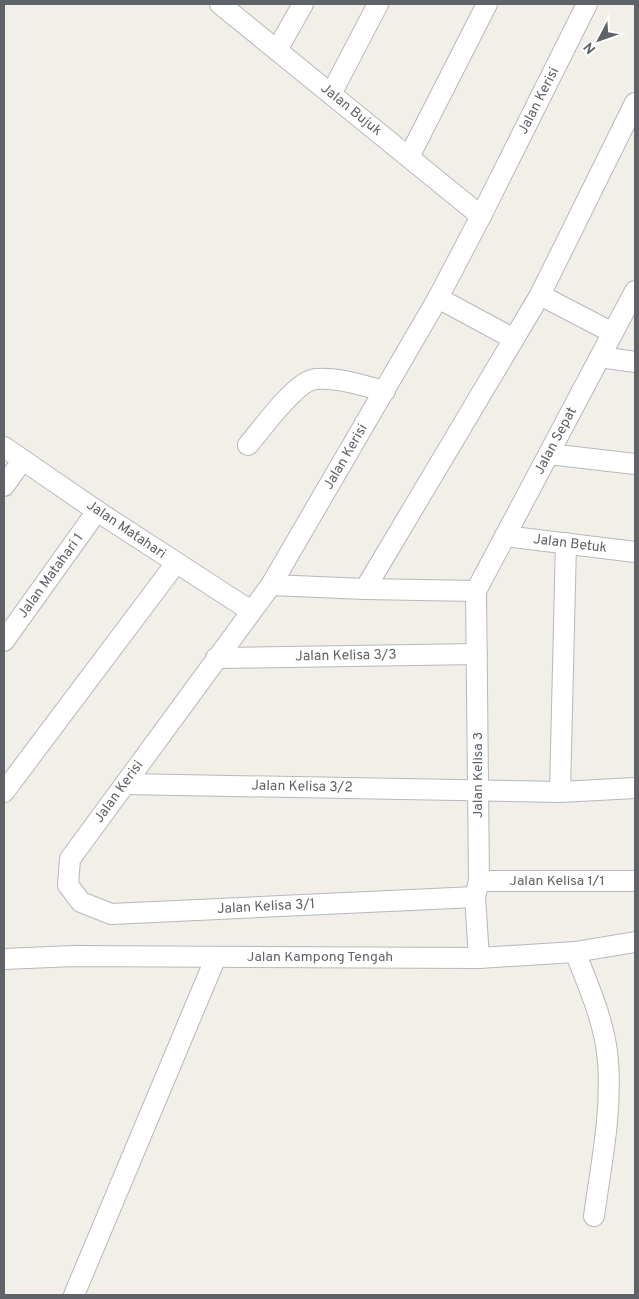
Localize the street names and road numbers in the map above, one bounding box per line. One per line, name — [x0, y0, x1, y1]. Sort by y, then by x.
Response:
street label: Jalan Kerisi — [515, 65, 563, 137]
street label: Jalan Bujuk — [317, 80, 385, 140]
street label: Jalan Sepat — [531, 404, 581, 478]
street label: Jalan Kerisi — [320, 421, 372, 493]
street label: Jalan Matahari — [83, 497, 169, 563]
street label: Jalan Matahari 1 — [14, 530, 88, 622]
street label: Jalan Betuk — [532, 531, 608, 557]
street label: Jalan Kelisa 3/3 — [295, 647, 397, 665]
street label: Jalan Kelisa 3 — [470, 732, 487, 818]
street label: Jalan Kerisi — [91, 757, 147, 827]
street label: Jalan Kelisa 3/2 — [251, 778, 353, 796]
street label: Jalan Kelisa 1/1 — [509, 873, 605, 890]
street label: Jalan Kelisa 3/1 — [217, 896, 315, 918]
street label: Jalan Kampong Tengah — [247, 949, 393, 966]

